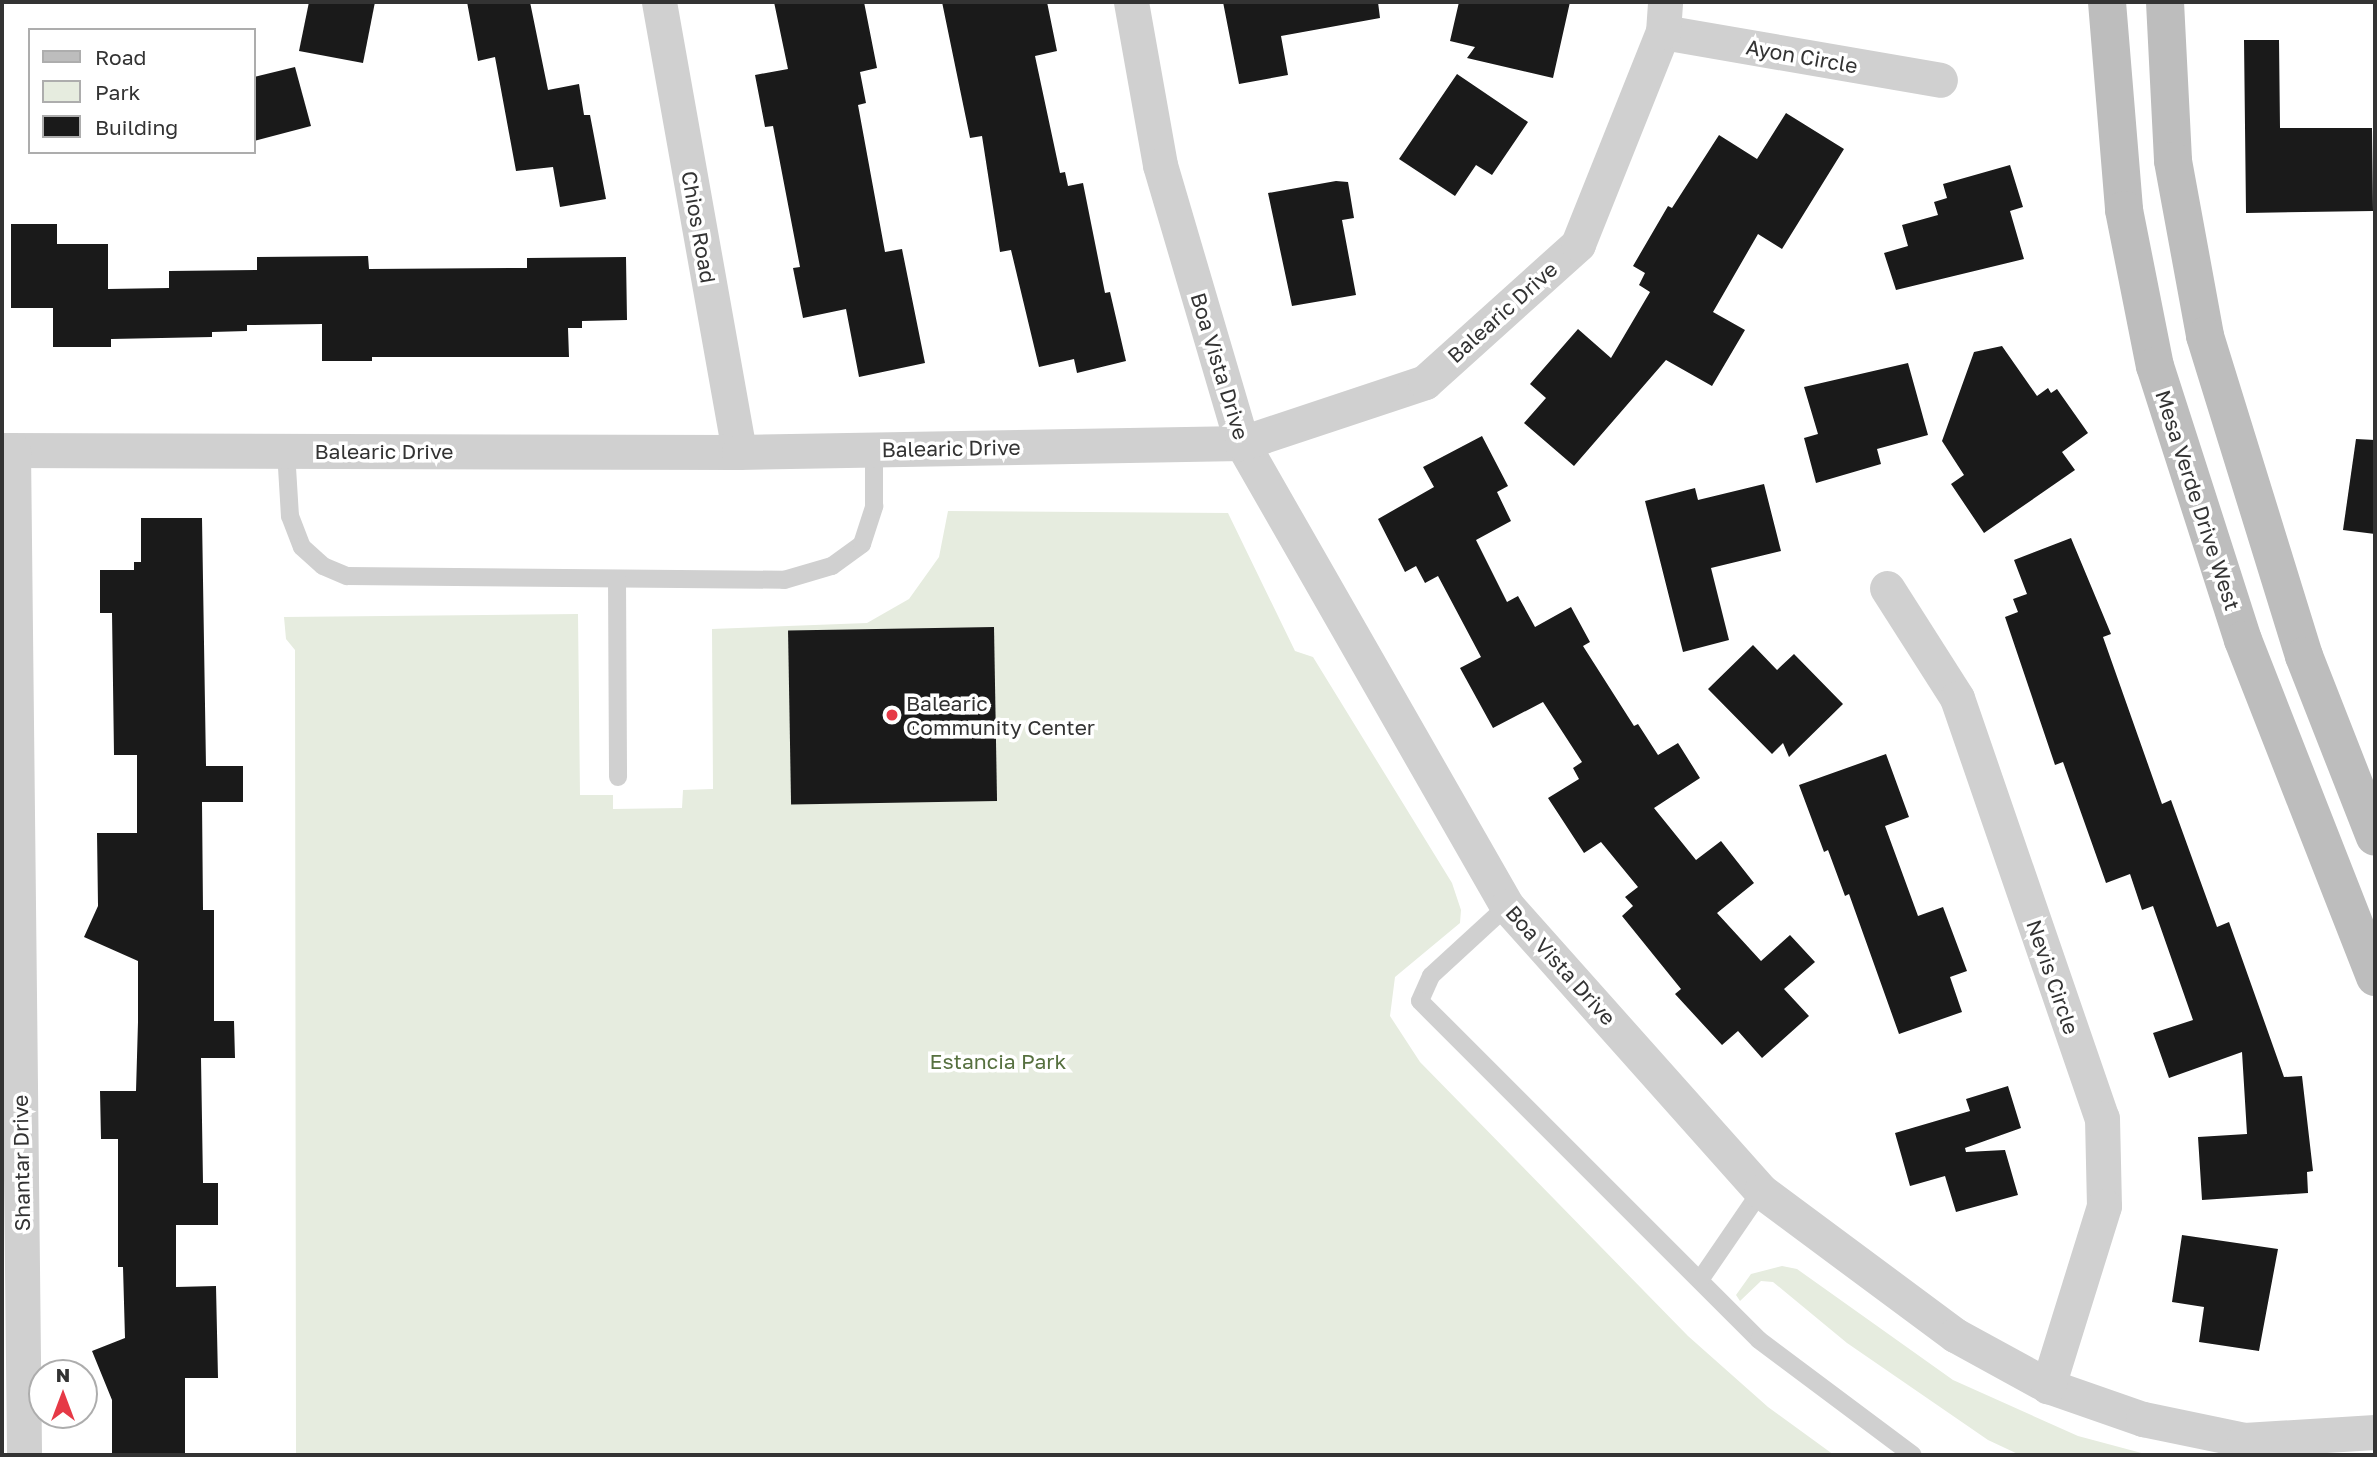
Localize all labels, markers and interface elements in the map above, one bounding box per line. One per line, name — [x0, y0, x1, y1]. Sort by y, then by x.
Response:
legend — [28, 28, 256, 154]
street label: Ayon Circle — [1744, 34, 1860, 78]
text: Road — [95, 44, 146, 70]
text: Park — [95, 79, 140, 105]
text: Building — [95, 114, 178, 140]
street label: Chios Road — [677, 169, 721, 285]
street label: Balearic Drive — [1442, 256, 1562, 368]
street label: Boa Vista Drive — [1186, 290, 1254, 442]
street label: Mesa Verde Drive West — [2150, 387, 2246, 613]
street label: Balearic Drive — [881, 434, 1021, 462]
street label: Balearic Drive — [314, 438, 454, 464]
place label: Balearic Community Center — [906, 690, 1095, 740]
marker: Balearic Community Center — [884, 707, 900, 723]
street label: Boa Vista Drive — [1501, 900, 1621, 1030]
street label: Nevis Circle — [2022, 916, 2084, 1038]
park label: Estancia Park — [930, 1048, 1066, 1074]
street label: Shantar Drive — [7, 1094, 35, 1232]
north arrow — [28, 1359, 98, 1429]
text: N — [56, 1363, 70, 1386]

